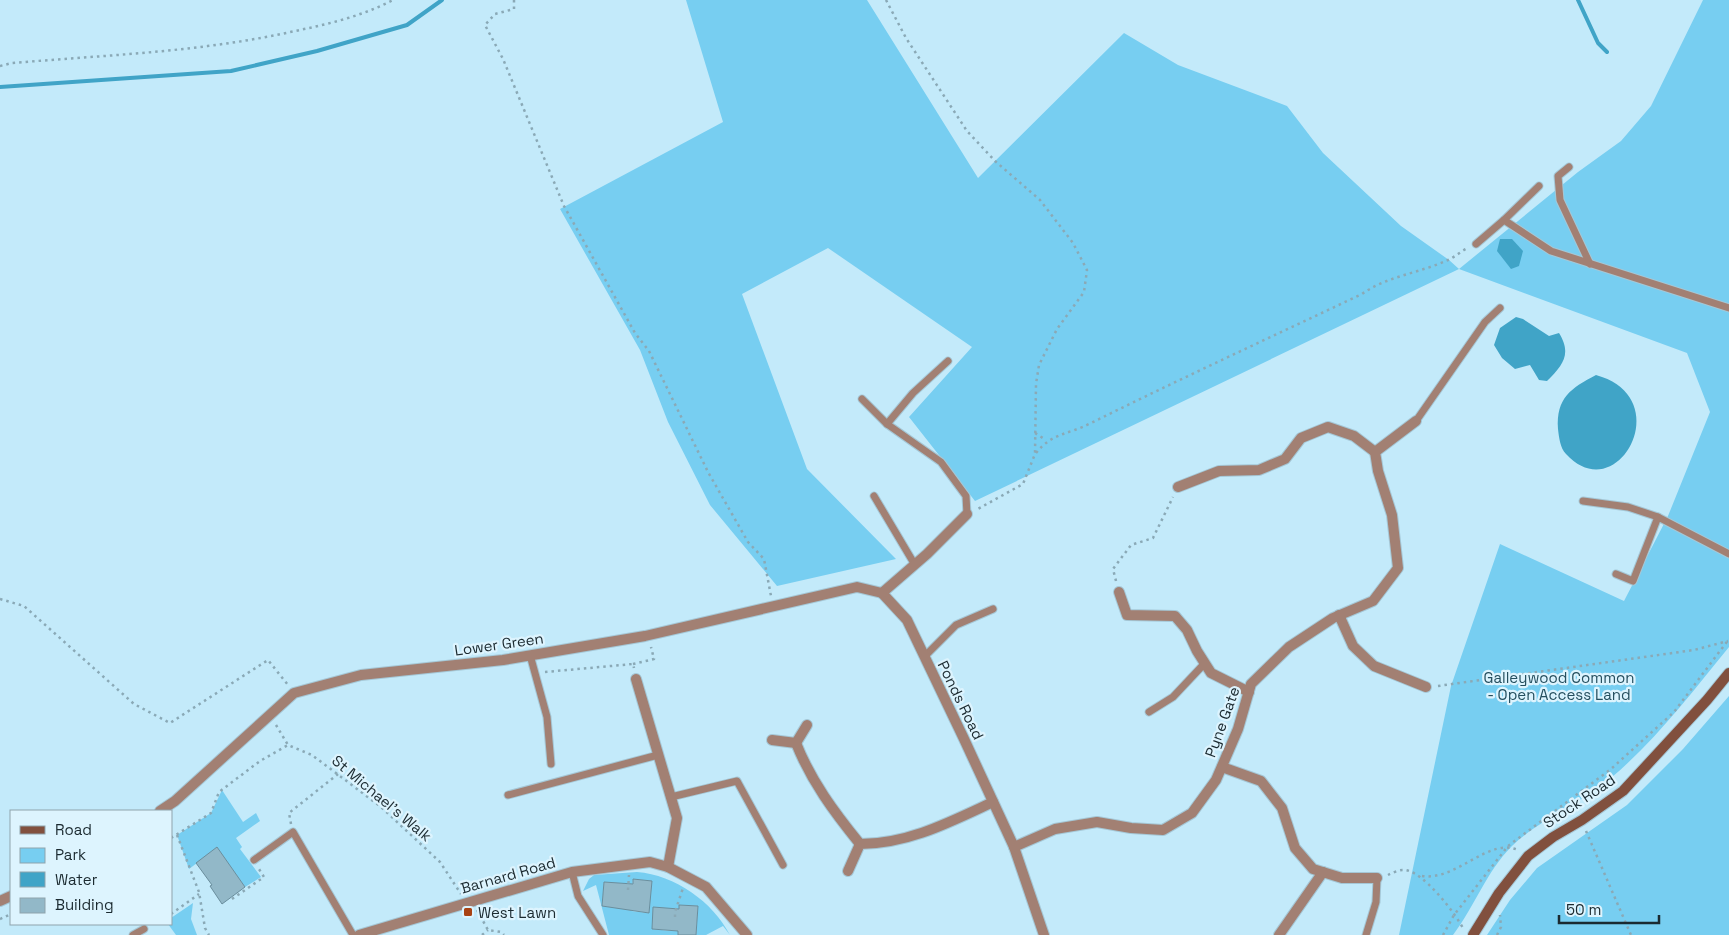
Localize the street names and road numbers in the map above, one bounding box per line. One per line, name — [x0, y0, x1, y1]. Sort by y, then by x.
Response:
street label: Lower Green — [453, 628, 545, 660]
street label: Ponds Road — [934, 657, 988, 743]
street label: Pyne Gate — [1200, 684, 1244, 760]
street label: St Michael's Walk — [328, 751, 436, 845]
street label: Stock Road — [1539, 770, 1619, 832]
street label: Barnard Road — [458, 852, 558, 898]

